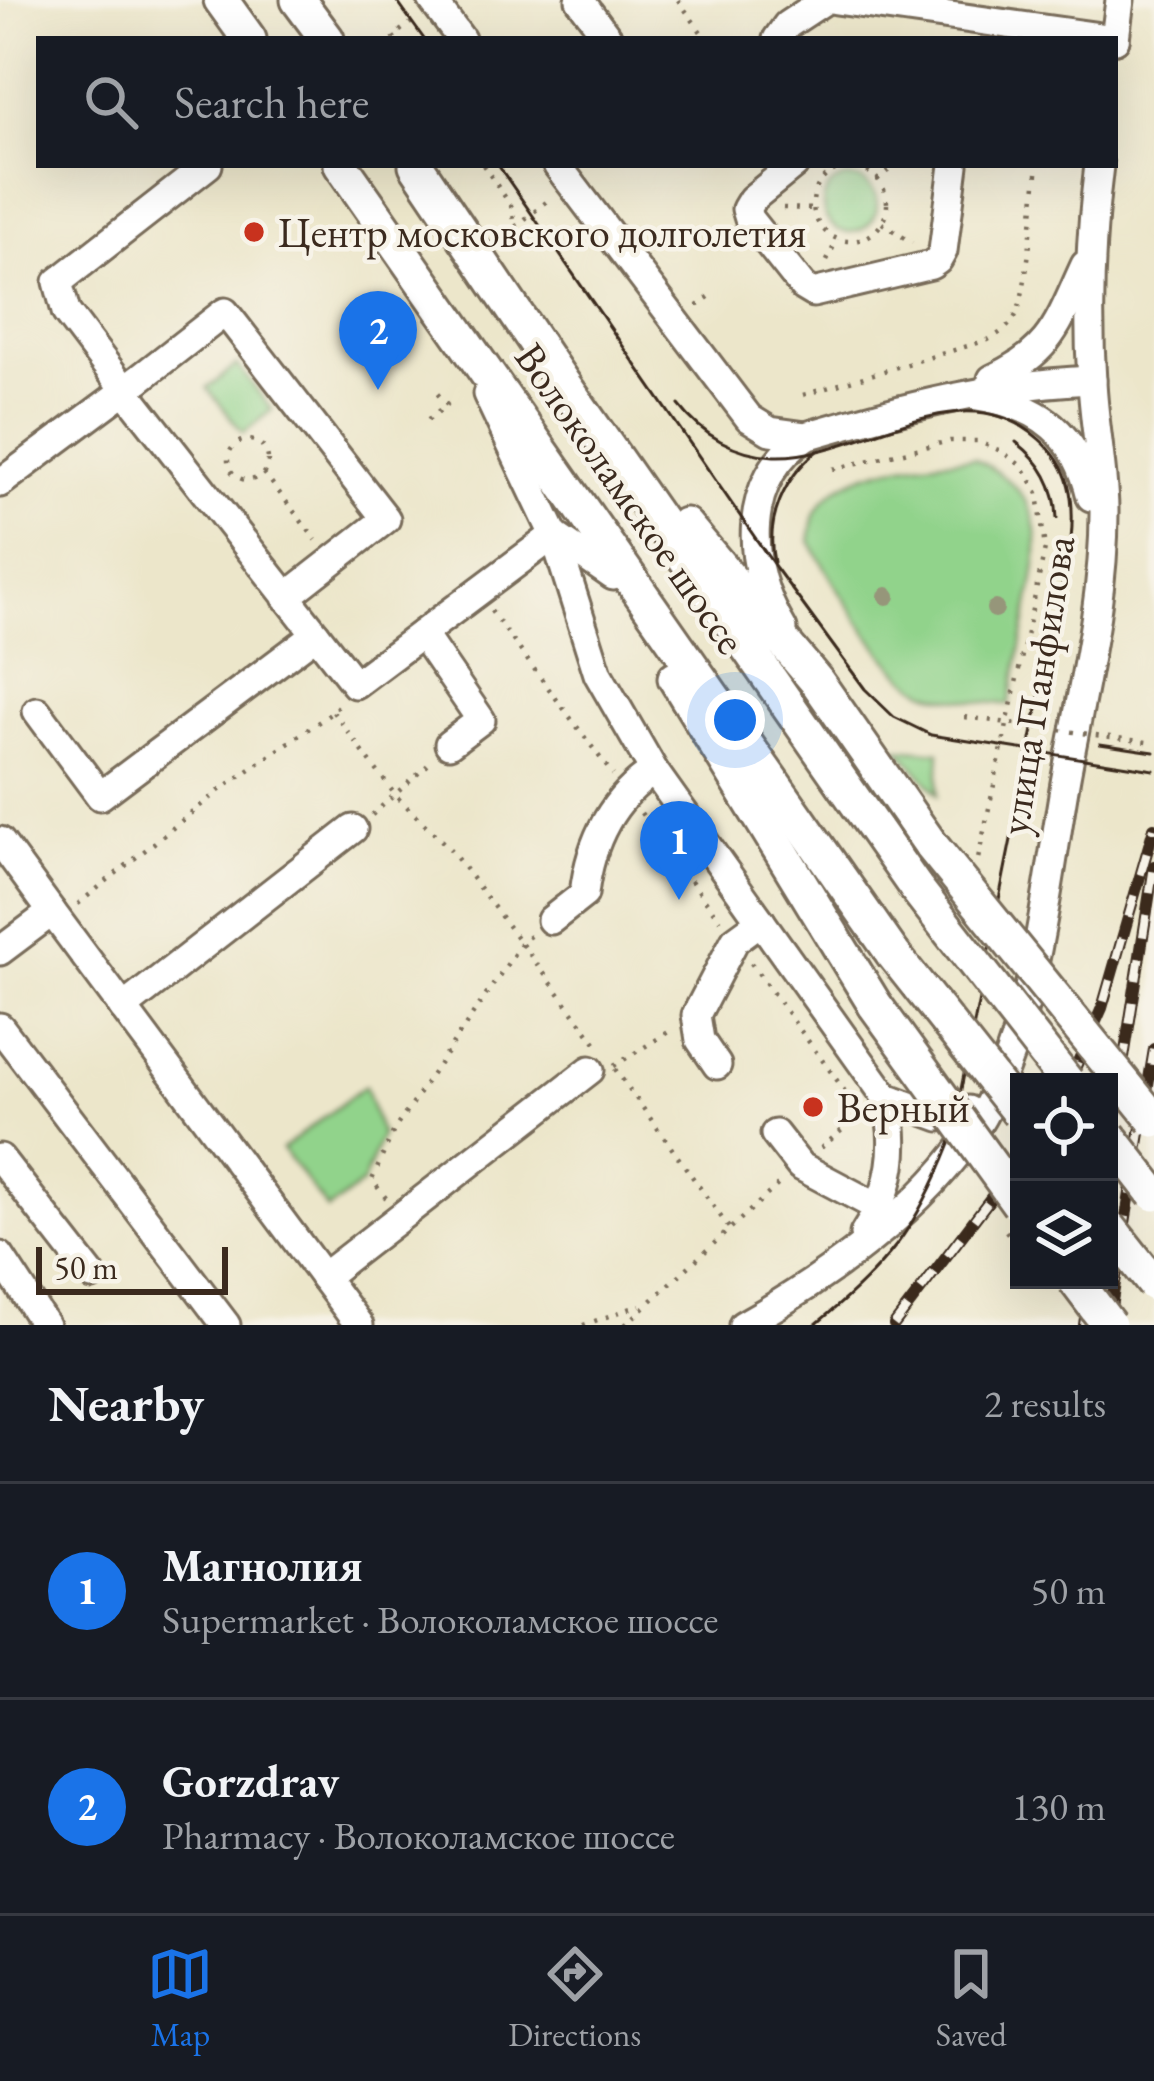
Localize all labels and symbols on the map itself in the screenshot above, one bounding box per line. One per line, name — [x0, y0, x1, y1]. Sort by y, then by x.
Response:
place label: Центр московского долголетия — [278, 205, 807, 260]
marker: Центр московского долголетия — [241, 219, 267, 245]
pin: 2 — [339, 291, 417, 390]
street label: Волоколамское шоссе — [503, 332, 759, 665]
street label: улица Панфилова — [986, 531, 1087, 839]
your location — [705, 690, 765, 750]
pin: 1 — [640, 801, 718, 900]
place label: Верный — [837, 1080, 970, 1135]
marker: Верный — [800, 1094, 826, 1120]
scale bar — [36, 1241, 228, 1294]

